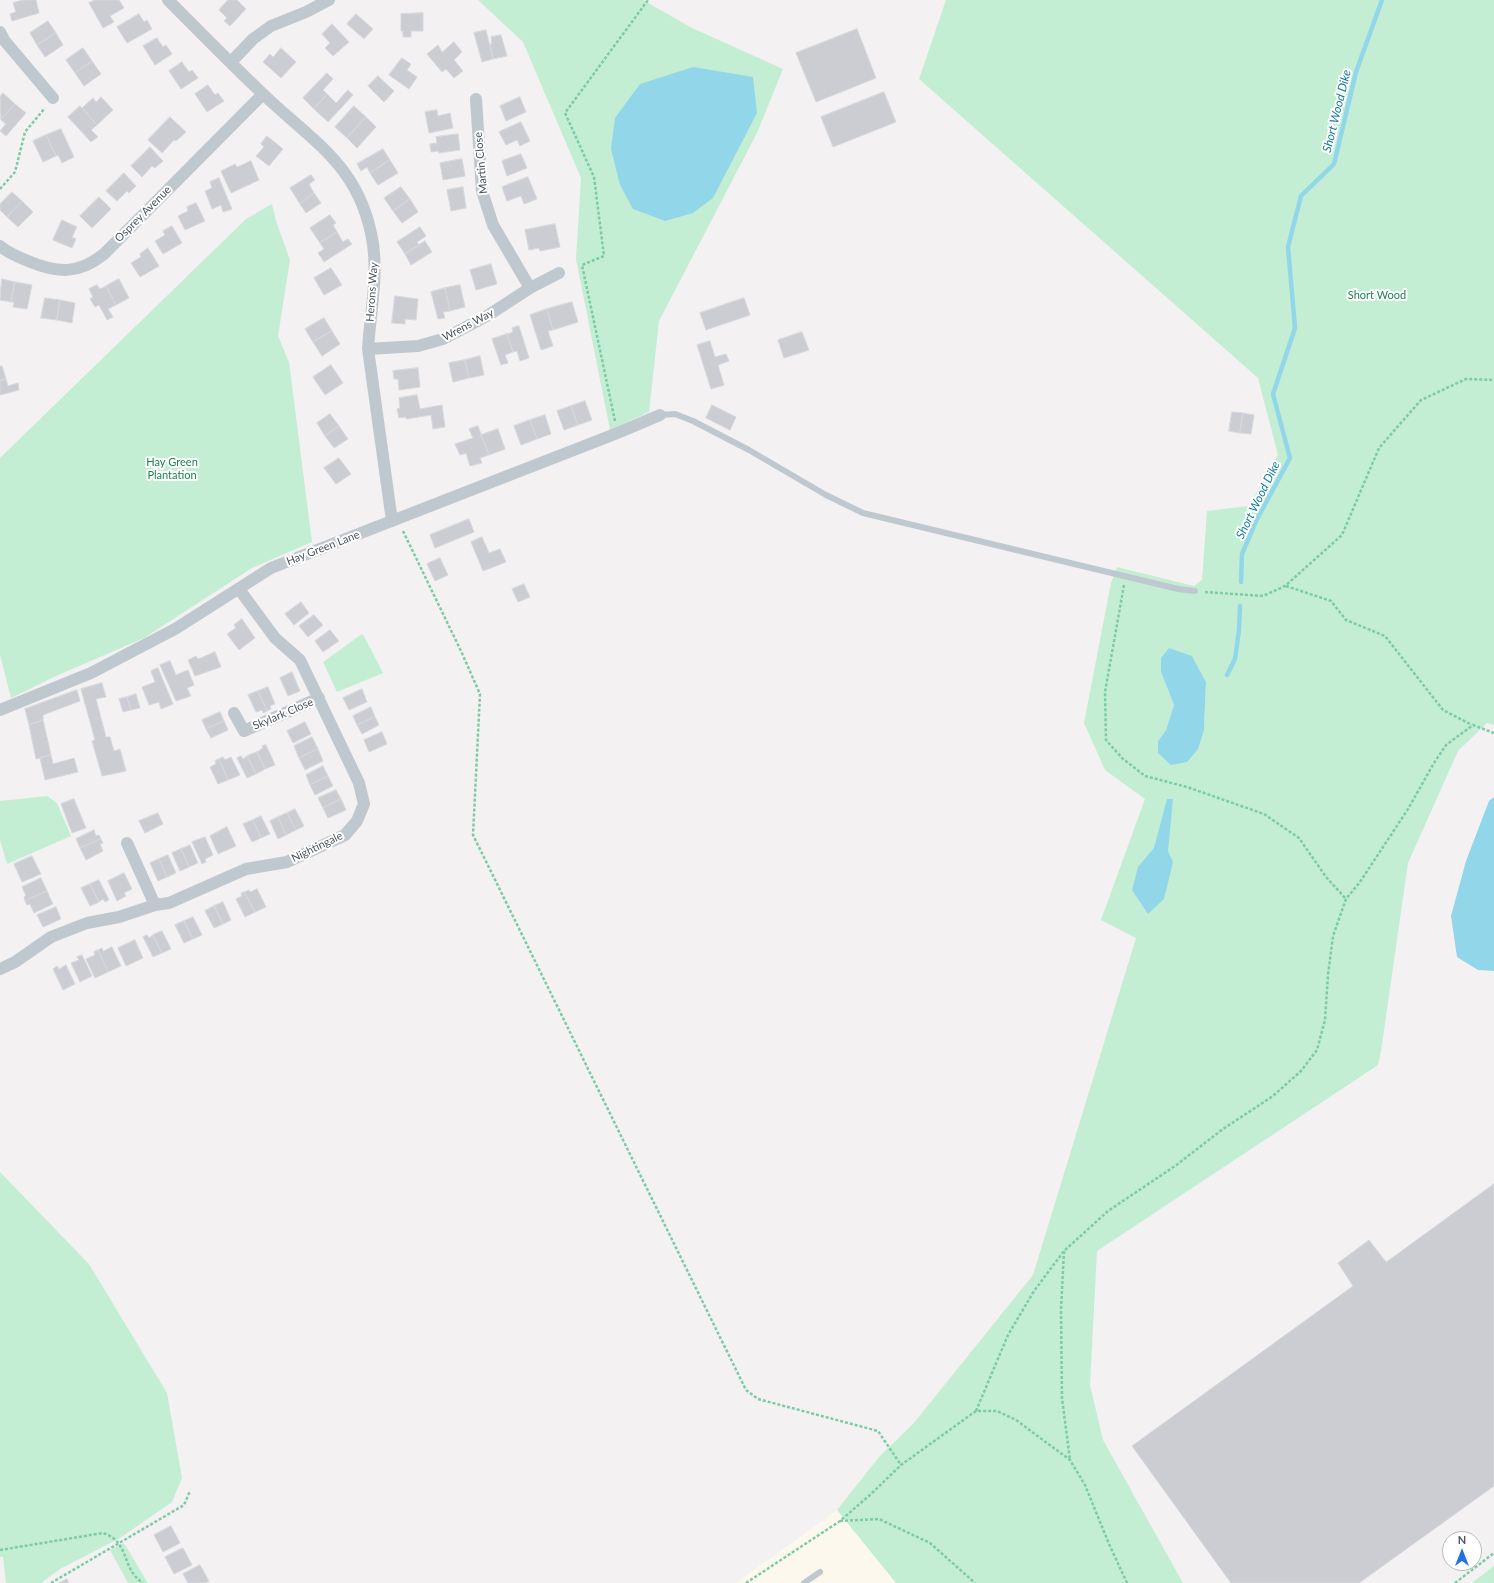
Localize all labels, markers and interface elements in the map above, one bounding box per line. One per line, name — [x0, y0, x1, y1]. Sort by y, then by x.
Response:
water label: Short Wood Dike — [1320, 68, 1354, 154]
street label: Martin Close — [472, 132, 490, 194]
street label: Osprey Avenue — [112, 183, 174, 245]
street label: Herons Way — [363, 262, 381, 322]
park label: Short Wood — [1348, 288, 1406, 302]
street label: Wrens Way — [440, 306, 496, 344]
park label: Hay Green Plantation — [146, 455, 198, 481]
water label: Short Wood Dike — [1233, 459, 1283, 541]
street label: Hay Green Lane — [284, 528, 362, 568]
street label: Skylark Close — [251, 695, 315, 733]
street label: Nightingale — [289, 829, 345, 865]
north arrow — [1442, 1531, 1482, 1571]
text: N — [1458, 1533, 1466, 1546]

